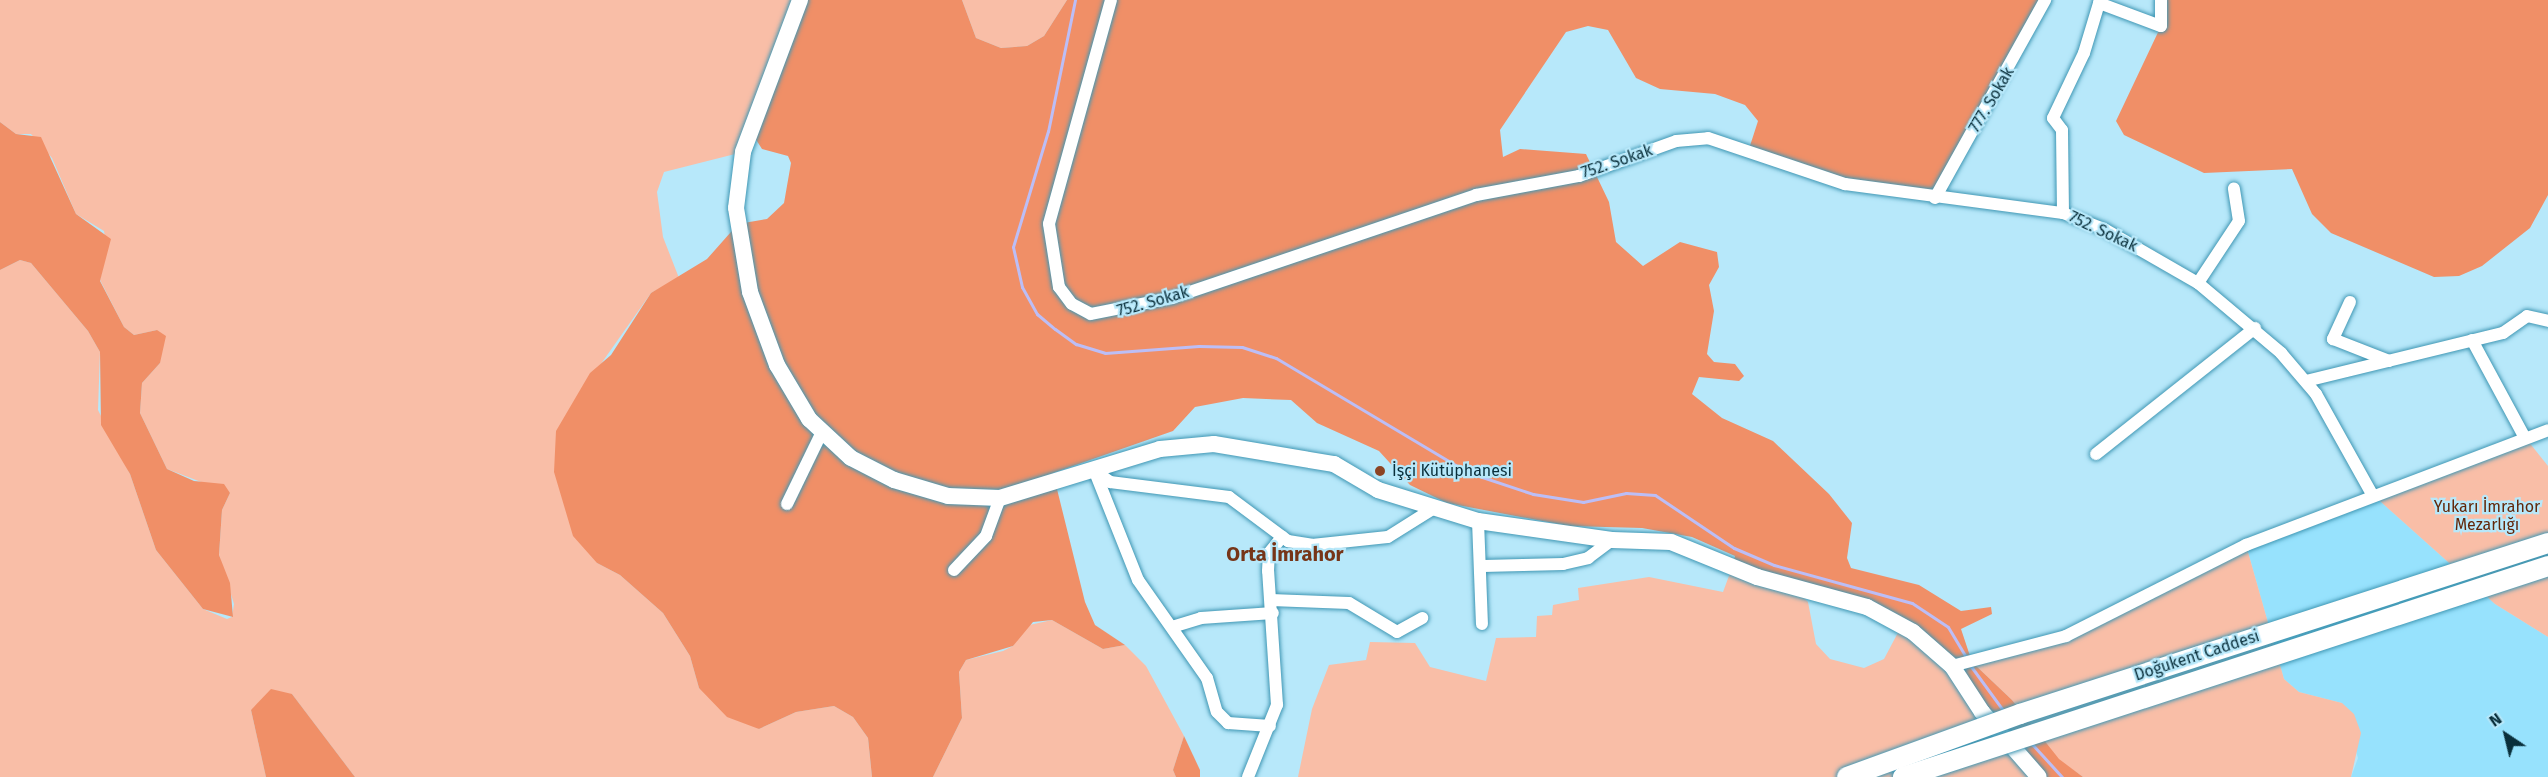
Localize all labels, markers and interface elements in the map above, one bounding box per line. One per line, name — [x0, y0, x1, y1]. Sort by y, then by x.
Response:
street label: 777. Sokak — [1966, 64, 2018, 136]
street label: 752. Sokak — [1579, 141, 1655, 183]
street label: 752. Sokak — [2066, 208, 2140, 256]
street label: 752. Sokak — [1115, 283, 1191, 321]
place label: İşçi Kütüphanesi — [1392, 461, 1512, 481]
marker: İşçi Kütüphanesi — [1373, 464, 1387, 478]
park label: Yukarı İmrahor Mezarlığı — [2434, 497, 2540, 535]
district label: Orta İmrahor — [1226, 542, 1344, 566]
street label: Doğukent Caddesi — [2132, 627, 2262, 685]
north arrow — [2476, 705, 2536, 765]
text: N — [2486, 709, 2505, 731]

